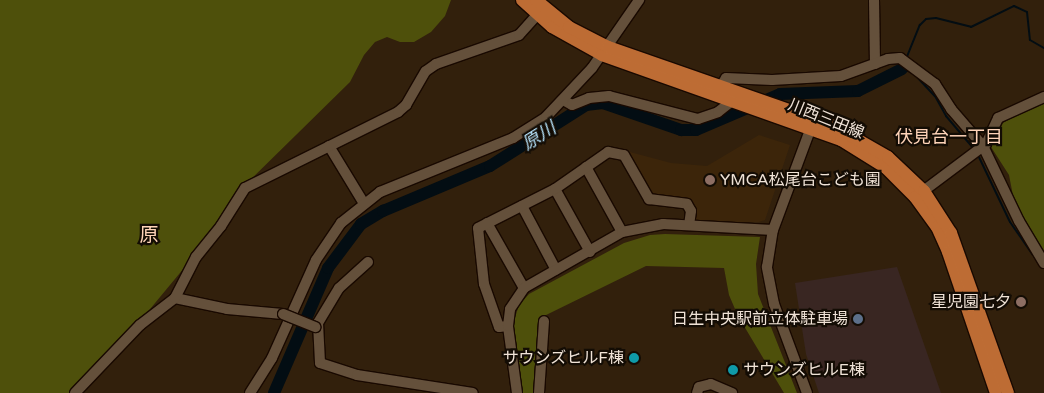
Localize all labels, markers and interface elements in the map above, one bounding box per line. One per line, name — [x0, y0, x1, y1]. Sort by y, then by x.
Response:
street label: 川西三田線 — [785, 95, 867, 143]
water label: 原川 — [518, 117, 560, 155]
district label: 伏見台一丁目 — [895, 126, 1003, 148]
place label: YMCA松尾台こども園 — [720, 170, 881, 190]
marker: YMCA松尾台こども園 — [704, 174, 716, 186]
district label: 原 — [140, 225, 158, 247]
place label: 星児園七夕 — [931, 292, 1011, 312]
marker: 星児園七夕 — [1015, 296, 1027, 308]
place label: 日生中央駅前立体駐車場 — [672, 309, 848, 329]
marker: 日生中央駅前立体駐車場 — [852, 313, 864, 325]
place label: サウンズヒルF棟 — [502, 348, 624, 368]
marker: サウンズヒルF棟 — [628, 352, 640, 364]
place label: サウンズヒルE棟 — [743, 360, 865, 380]
marker: サウンズヒルE棟 — [727, 364, 739, 376]

